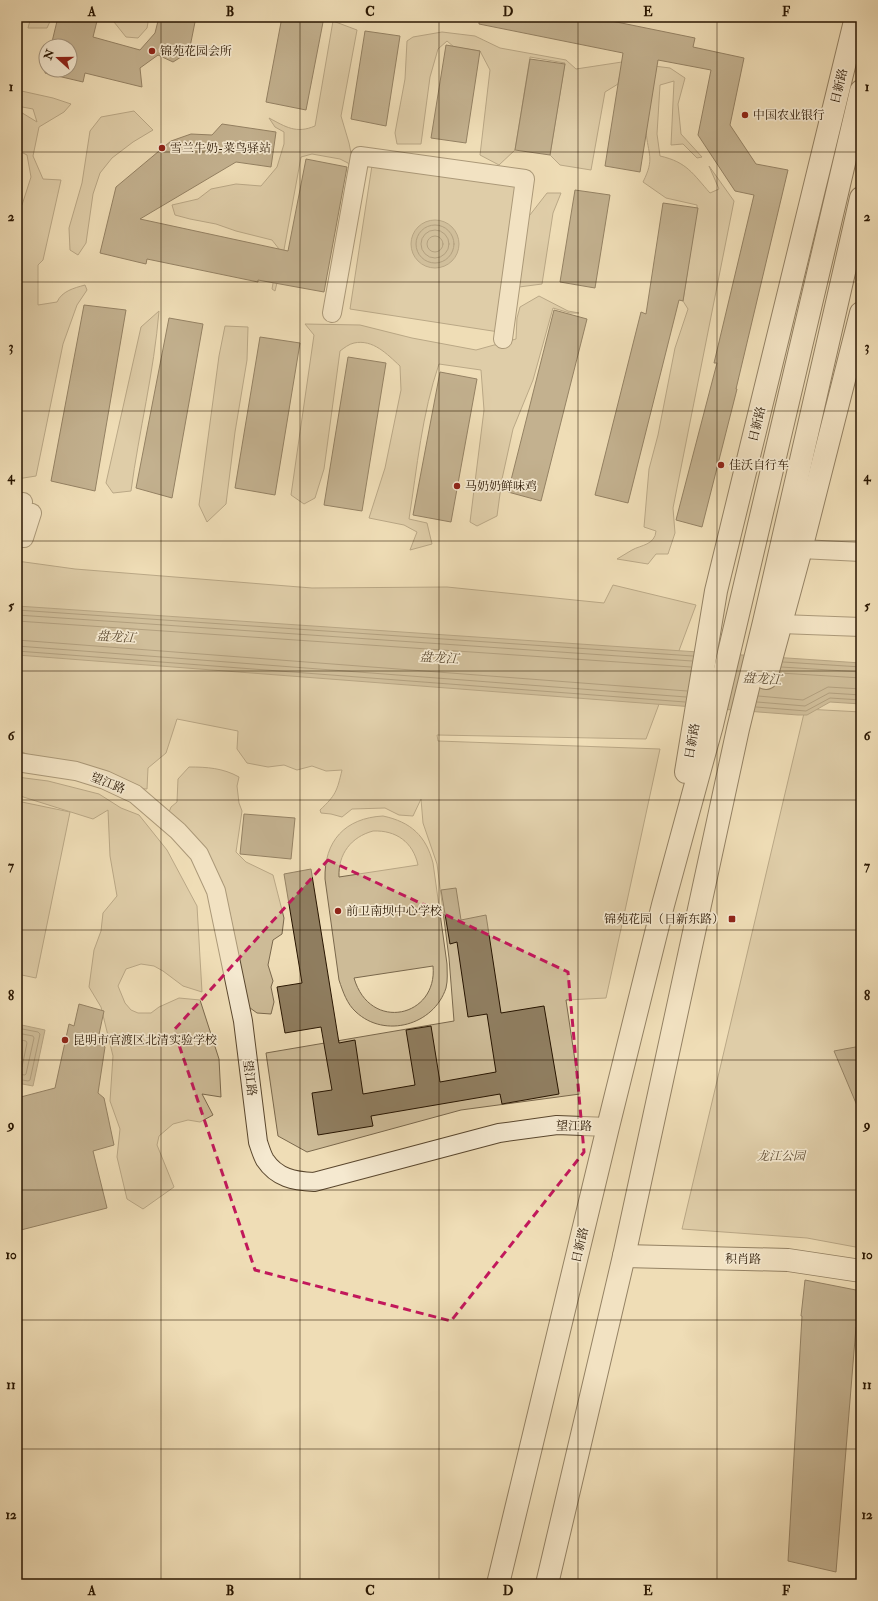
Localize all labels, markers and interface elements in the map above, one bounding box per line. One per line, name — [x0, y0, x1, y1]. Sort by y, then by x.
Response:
text: A — [87, 4, 97, 20]
text: B — [226, 4, 234, 20]
text: C — [365, 4, 375, 20]
text: D — [503, 4, 514, 20]
text: E — [643, 4, 653, 20]
text: F — [782, 4, 791, 20]
north arrow — [38, 38, 78, 78]
place label: 锦苑花园会所 — [160, 44, 232, 59]
marker: 锦苑花园会所 — [147, 46, 157, 56]
text: N — [41, 47, 57, 62]
street label: 日新路 — [828, 67, 851, 105]
text: 1 — [9, 79, 14, 95]
text: 1 — [865, 79, 870, 95]
place label: 中国农业银行 — [753, 108, 825, 123]
marker: 中国农业银行 — [740, 110, 750, 120]
place label: 雪兰牛奶-菜鸟驿站 — [170, 141, 271, 156]
marker: 雪兰牛奶-菜鸟驿站 — [157, 143, 167, 153]
text: 2 — [8, 209, 15, 225]
text: 2 — [864, 209, 871, 225]
text: 3 — [9, 339, 14, 355]
text: 3 — [865, 339, 870, 355]
street label: 日新路 — [746, 405, 769, 443]
place label: 佳沃自行车 — [729, 458, 789, 473]
marker: 佳沃自行车 — [716, 460, 726, 470]
text: 4 — [6, 469, 15, 485]
text: 4 — [862, 469, 871, 485]
place label: 马奶奶鲜味鸡 — [465, 479, 537, 494]
marker: 马奶奶鲜味鸡 — [452, 481, 462, 491]
text: 5 — [8, 598, 14, 614]
text: 5 — [864, 598, 870, 614]
water label: 盘龙江 — [96, 628, 138, 646]
water label: 盘龙江 — [419, 649, 461, 667]
water label: 盘龙江 — [742, 670, 784, 688]
street label: 日新路 — [682, 722, 703, 760]
text: 6 — [8, 728, 16, 744]
text: 6 — [864, 728, 872, 744]
street label: 望江路 — [88, 770, 127, 797]
text: 7 — [8, 858, 15, 874]
text: 7 — [864, 858, 871, 874]
place label: 前卫南坝中心学校 — [346, 904, 442, 919]
marker: 前卫南坝中心学校 — [333, 906, 343, 916]
place label: 锦苑花园（日新东路） — [604, 912, 724, 927]
marker: 锦苑花园（日新东路） — [727, 914, 737, 924]
text: 8 — [8, 988, 14, 1004]
text: 8 — [864, 988, 870, 1004]
place label: 昆明市官渡区北清实验学校 — [73, 1033, 217, 1048]
marker: 昆明市官渡区北清实验学校 — [60, 1035, 70, 1045]
street label: 望江路 — [240, 1059, 259, 1097]
text: 9 — [6, 1117, 15, 1133]
text: 9 — [862, 1117, 871, 1133]
street label: 望江路 — [556, 1119, 592, 1134]
park label: 龙江公园 — [757, 1149, 807, 1164]
street label: 日新路 — [569, 1226, 592, 1264]
text: 10 — [5, 1247, 17, 1263]
text: 10 — [861, 1247, 873, 1263]
street label: 积肖路 — [725, 1252, 761, 1267]
text: 11 — [6, 1377, 16, 1393]
text: 11 — [862, 1377, 872, 1393]
text: 12 — [5, 1507, 17, 1523]
text: 12 — [861, 1507, 873, 1523]
text: A — [87, 1583, 97, 1599]
text: B — [226, 1583, 234, 1599]
text: C — [365, 1583, 375, 1599]
text: D — [503, 1583, 514, 1599]
text: E — [643, 1583, 653, 1599]
text: F — [782, 1583, 791, 1599]

